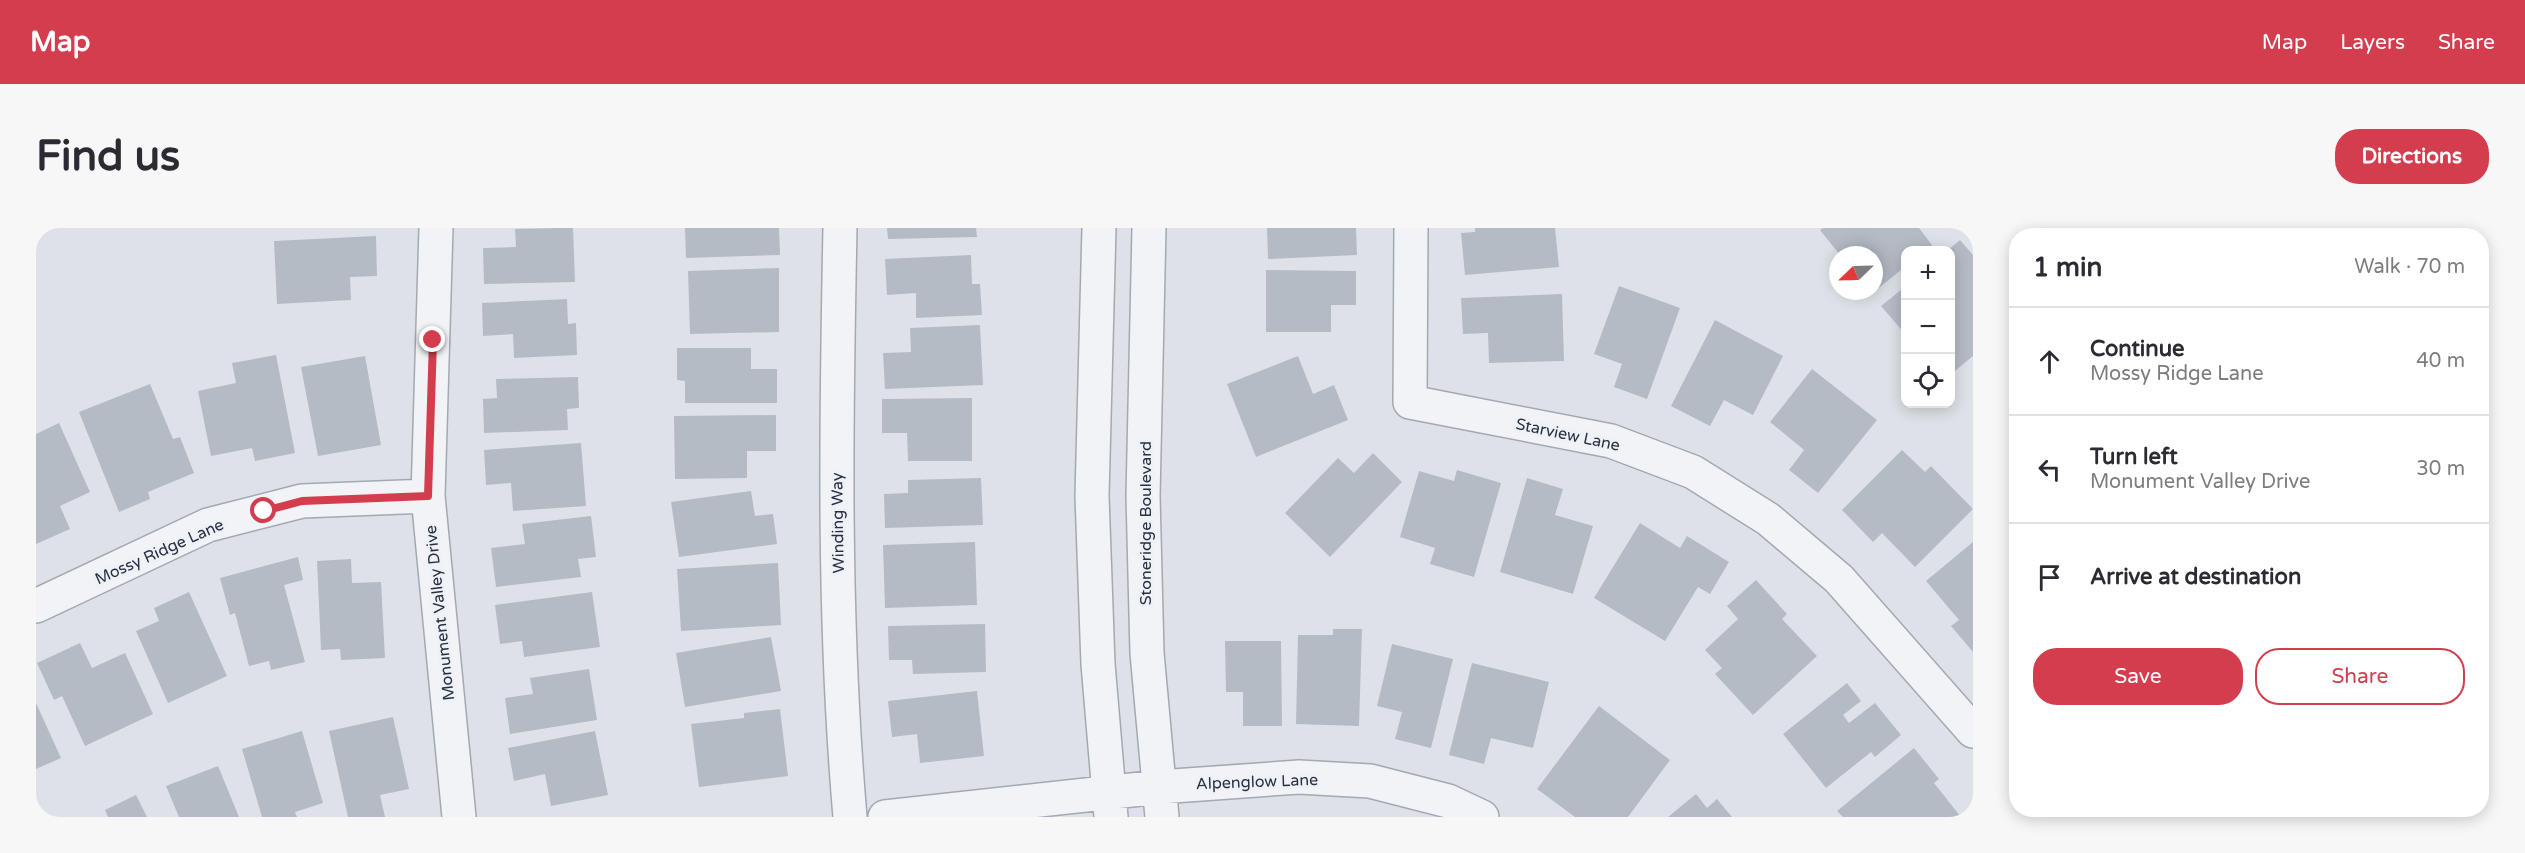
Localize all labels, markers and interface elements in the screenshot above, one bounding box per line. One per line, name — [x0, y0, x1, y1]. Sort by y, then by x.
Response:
text: Map — [30, 25, 90, 59]
text: Map — [2262, 30, 2307, 55]
text: Layers — [2340, 30, 2405, 55]
text: Share — [2438, 30, 2495, 55]
button: Directions — [2335, 129, 2489, 184]
text: Find us — [36, 131, 180, 182]
north arrow — [1829, 246, 1883, 300]
map controls — [1901, 246, 1955, 408]
button: + — [1901, 246, 1955, 300]
text: 1 min — [2033, 252, 2102, 283]
text: Walk · 70 m — [2354, 255, 2465, 279]
button: − — [1901, 300, 1955, 354]
route end — [419, 326, 445, 352]
text: Continue — [2090, 336, 2185, 362]
icon: ahead — [2033, 345, 2066, 378]
text: 40 m — [2416, 349, 2465, 373]
button: locate — [1901, 354, 1955, 408]
text: Mossy Ridge Lane — [2090, 362, 2264, 386]
street label: Starview Lane — [1514, 414, 1622, 456]
street label: Stoneridge Boulevard — [1136, 441, 1156, 605]
text: Turn left — [2090, 444, 2178, 470]
icon: left — [2033, 453, 2066, 486]
text: 30 m — [2416, 457, 2465, 481]
text: Monument Valley Drive — [2090, 470, 2310, 494]
street label: Winding Way — [827, 472, 849, 574]
route start — [250, 497, 276, 523]
street label: Mossy Ridge Lane — [92, 515, 227, 589]
street label: Monument Valley Drive — [421, 524, 459, 702]
icon: arrive — [2033, 561, 2066, 594]
text: Arrive at destination — [2090, 564, 2301, 590]
button: Save — [2033, 648, 2243, 705]
button: Share — [2255, 648, 2465, 705]
street label: Alpenglow Lane — [1196, 770, 1318, 794]

